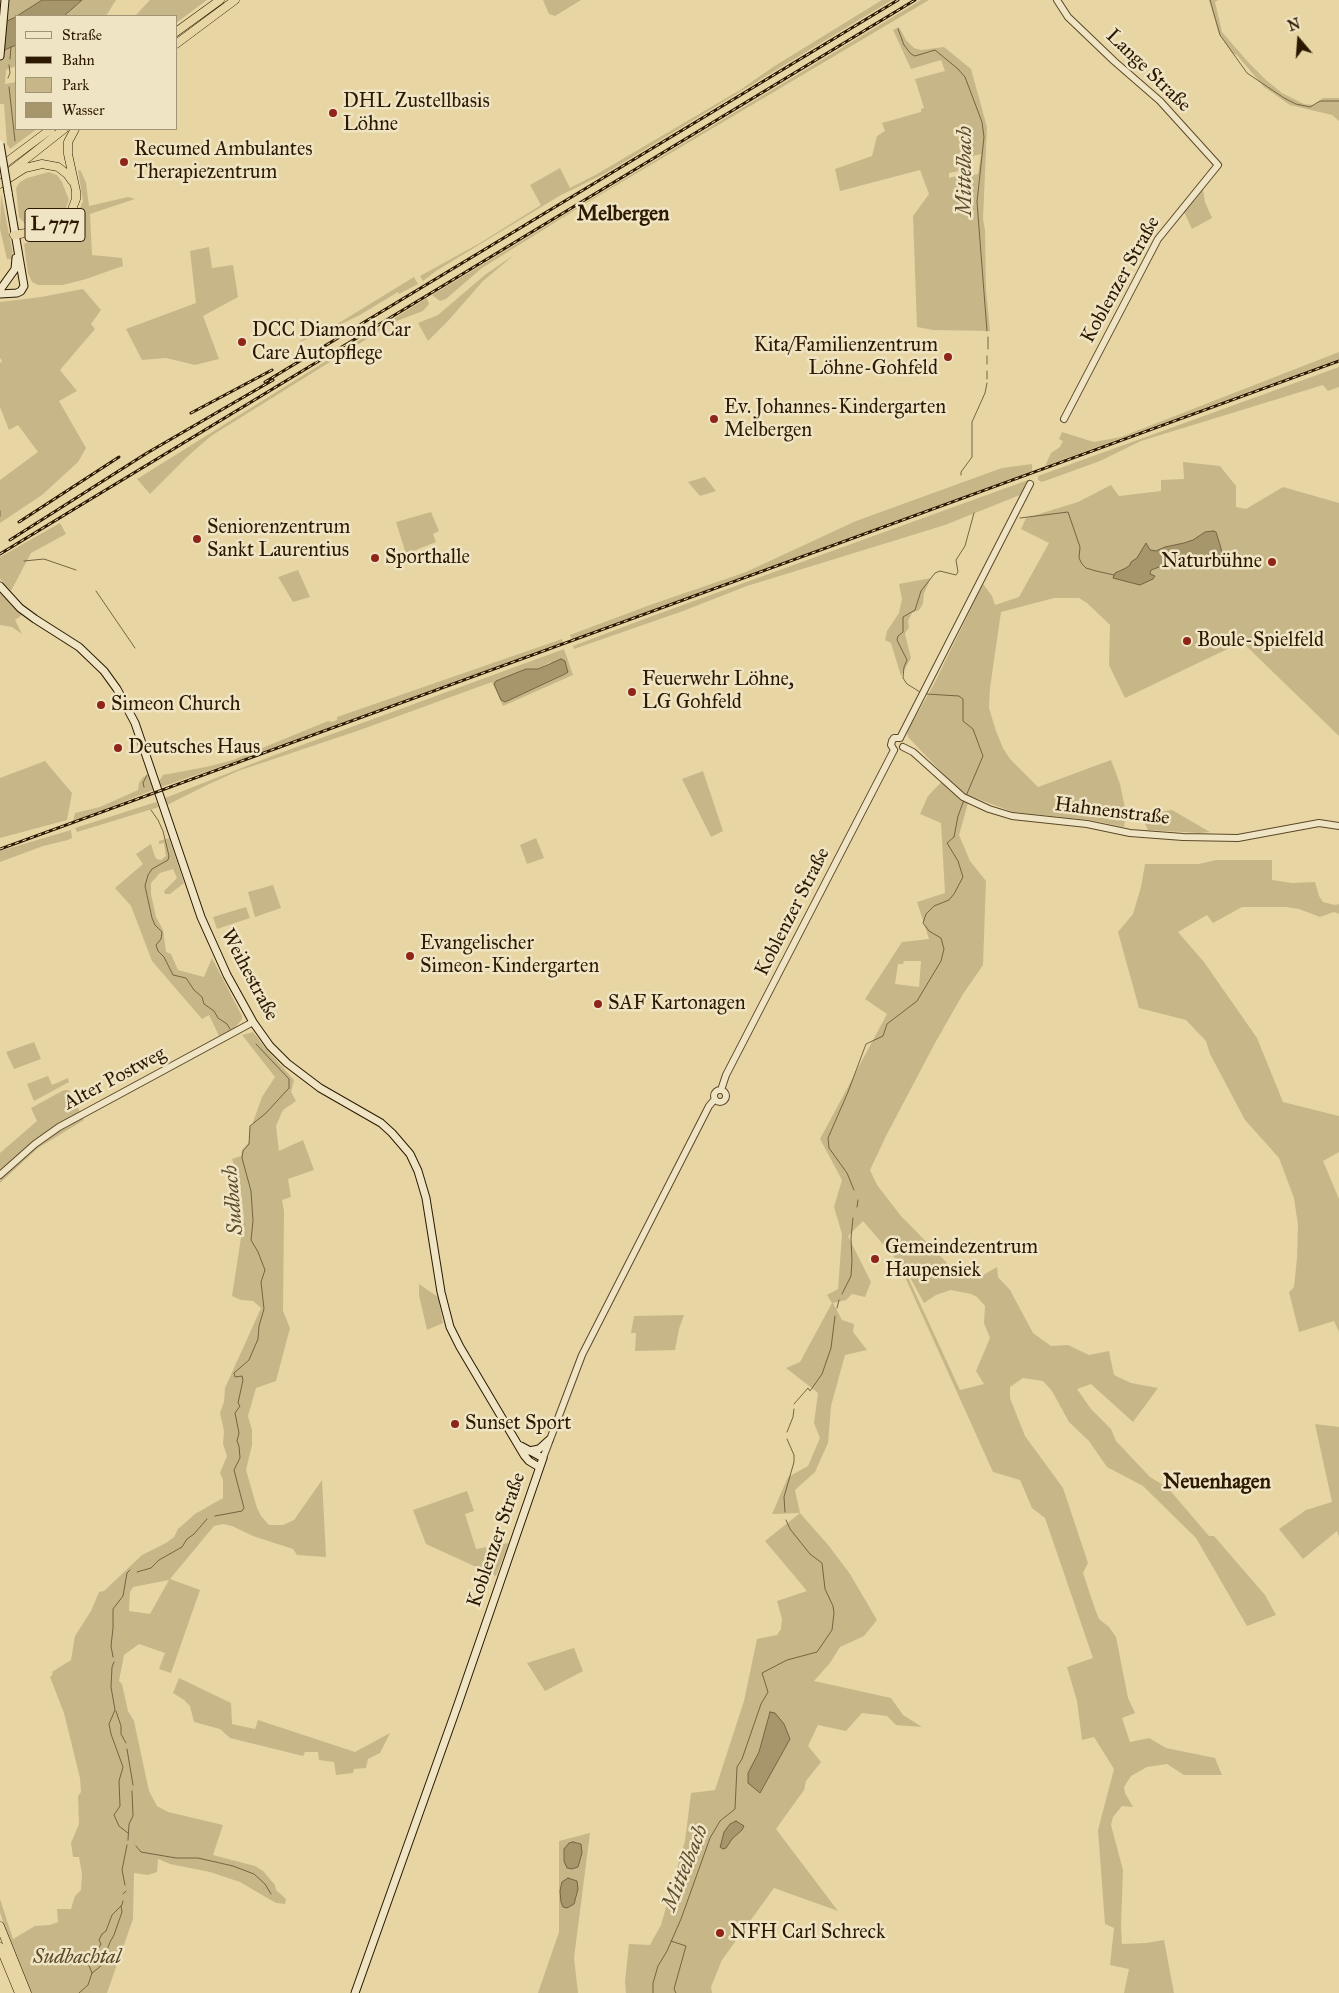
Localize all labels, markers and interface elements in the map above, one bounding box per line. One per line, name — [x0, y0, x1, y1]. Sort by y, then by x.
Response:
legend — [15, 15, 178, 130]
north arrow — [1274, 15, 1324, 65]
text: N — [1286, 15, 1302, 35]
street label: Lange Straße — [1100, 24, 1196, 118]
text: Straße — [62, 26, 102, 44]
text: Bahn — [62, 51, 95, 69]
text: Park — [62, 76, 89, 94]
place label: DHL Zustellbasis Löhne — [343, 90, 490, 137]
text: Wasser — [62, 101, 105, 119]
marker: DHL Zustellbasis Löhne — [327, 107, 339, 119]
water label: Mittelbach — [953, 126, 979, 216]
place label: Recumed Ambulantes Therapiezentrum — [134, 138, 313, 185]
marker: Recumed Ambulantes Therapiezentrum — [118, 156, 130, 168]
district label: Melbergen — [577, 202, 669, 228]
road number: L 777 — [25, 208, 85, 242]
street label: Koblenzer Straße — [1076, 213, 1166, 347]
place label: DCC Diamond Car Care Autopflege — [252, 319, 411, 366]
place label: Kita/Familienzentrum Löhne-Gohfeld — [754, 334, 938, 381]
marker: DCC Diamond Car Care Autopflege — [236, 336, 248, 348]
marker: Kita/Familienzentrum Löhne-Gohfeld — [942, 351, 954, 363]
place label: Ev. Johannes-Kindergarten Melbergen — [724, 396, 946, 443]
marker: Ev. Johannes-Kindergarten Melbergen — [708, 413, 720, 425]
place label: Seniorenzentrum Sankt Laurentius — [207, 516, 350, 563]
marker: Seniorenzentrum Sankt Laurentius — [191, 533, 203, 545]
place label: Sporthalle — [385, 546, 470, 570]
place label: Naturbühne — [1161, 550, 1262, 574]
marker: Sporthalle — [369, 552, 381, 564]
marker: Naturbühne — [1266, 556, 1278, 568]
place label: Boule-Spielfeld — [1197, 629, 1324, 653]
marker: Boule-Spielfeld — [1181, 635, 1193, 647]
place label: Feuerwehr Löhne, LG Gohfeld — [642, 668, 794, 715]
marker: Feuerwehr Löhne, LG Gohfeld — [626, 686, 638, 698]
place label: Simeon Church — [111, 693, 241, 717]
marker: Simeon Church — [95, 699, 107, 711]
place label: Deutsches Haus — [128, 736, 260, 760]
marker: Deutsches Haus — [112, 742, 124, 754]
street label: Hahnenstraße — [1053, 793, 1171, 831]
street label: Koblenzer Straße — [750, 844, 836, 980]
street label: Weihestraße — [215, 925, 283, 1025]
place label: Evangelischer Simeon-Kindergarten — [420, 932, 599, 979]
marker: Evangelischer Simeon-Kindergarten — [404, 950, 416, 962]
place label: SAF Kartonagen — [608, 992, 746, 1016]
marker: SAF Kartonagen — [592, 998, 604, 1010]
street label: Alter Postweg — [60, 1042, 170, 1116]
water label: Sudbach — [218, 1164, 250, 1236]
place label: Gemeindezentrum Haupensiek — [885, 1236, 1038, 1283]
marker: Gemeindezentrum Haupensiek — [869, 1253, 881, 1265]
place label: Sunset Sport — [465, 1412, 571, 1436]
marker: Sunset Sport — [449, 1418, 461, 1430]
street label: Koblenzer Straße — [463, 1470, 531, 1610]
district label: Neuenhagen — [1163, 1470, 1271, 1496]
water label: Mittelbach — [657, 1822, 715, 1914]
place label: NFH Carl Schreck — [730, 1921, 885, 1945]
marker: NFH Carl Schreck — [714, 1927, 726, 1939]
park label: Sudbachtal — [33, 1946, 121, 1970]

